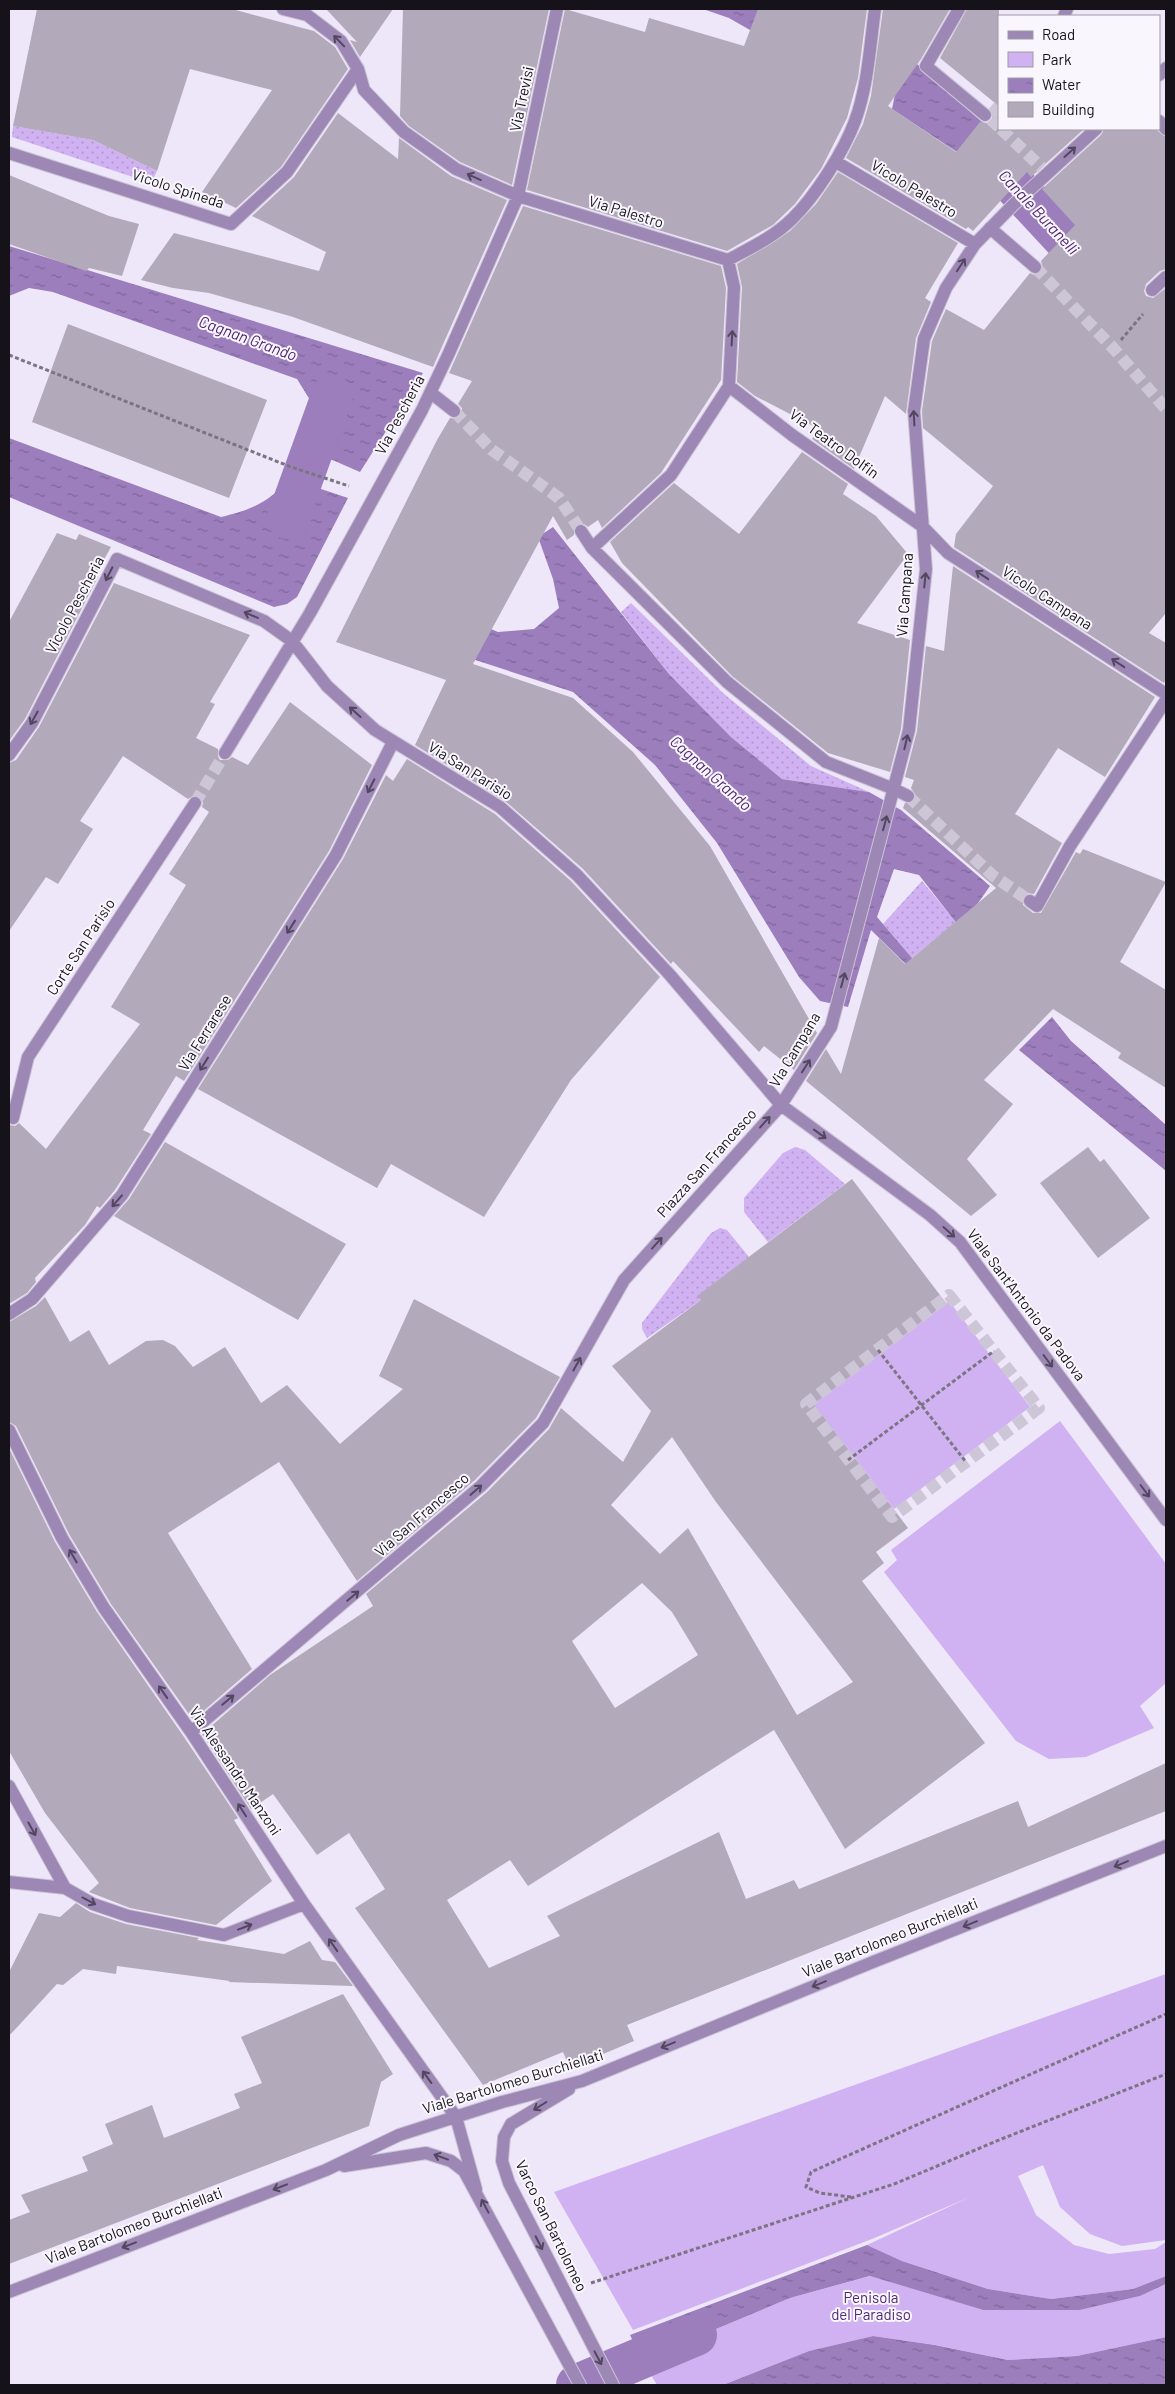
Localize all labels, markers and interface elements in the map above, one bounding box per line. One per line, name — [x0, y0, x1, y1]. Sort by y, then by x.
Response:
legend — [998, 15, 1160, 130]
text: Road — [1042, 25, 1075, 43]
one-way arrow — [333, 35, 345, 47]
text: Park — [1042, 50, 1072, 68]
street label: Via Trevisi — [505, 65, 537, 133]
text: Water — [1042, 75, 1081, 93]
text: Building — [1042, 100, 1095, 118]
one-way arrow — [1063, 146, 1076, 158]
street label: Vicolo Palestro — [868, 155, 961, 221]
street label: Vicolo Spineda — [130, 165, 227, 211]
water label: Canale Buranelli — [995, 165, 1083, 258]
one-way arrow — [467, 171, 482, 181]
street label: Via Palestro — [587, 191, 666, 231]
one-way arrow — [956, 259, 966, 273]
water label: Cagnan Grando — [197, 311, 300, 364]
one-way arrow — [727, 330, 736, 346]
street label: Via Pescheria — [371, 372, 428, 457]
street label: Via Teatro Dolfin — [786, 405, 883, 482]
one-way arrow — [910, 411, 919, 427]
street label: Via Campana — [892, 552, 916, 638]
street label: Vicolo Pescheria — [41, 553, 107, 656]
street label: Vicolo Campana — [999, 561, 1096, 633]
one-way arrow — [104, 566, 113, 581]
one-way arrow — [975, 570, 989, 580]
one-way arrow — [920, 573, 929, 589]
one-way arrow — [244, 609, 259, 619]
one-way arrow — [1112, 658, 1126, 668]
one-way arrow — [349, 706, 362, 718]
one-way arrow — [29, 711, 39, 726]
water label: Cagnan Grando — [667, 731, 756, 814]
one-way arrow — [902, 734, 911, 750]
street label: Via San Parisio — [425, 737, 516, 803]
one-way arrow — [366, 778, 375, 793]
one-way arrow — [881, 815, 890, 831]
street label: Corte San Parisio — [42, 895, 118, 998]
one-way arrow — [285, 919, 295, 933]
one-way arrow — [839, 973, 849, 989]
street label: Via Ferrarese — [174, 991, 235, 1074]
street label: Via Campana — [765, 1009, 824, 1090]
one-way arrow — [199, 1057, 209, 1071]
one-way arrow — [801, 1059, 811, 1073]
street label: Piazza San Francesco — [653, 1104, 760, 1220]
one-way arrow — [759, 1116, 771, 1129]
one-way arrow — [813, 1129, 827, 1139]
one-way arrow — [111, 1194, 122, 1207]
street label: Viale Sant'Antonio da Padova — [964, 1225, 1090, 1384]
one-way arrow — [943, 1226, 956, 1238]
one-way arrow — [651, 1237, 662, 1250]
one-way arrow — [1043, 1354, 1053, 1368]
one-way arrow — [572, 1358, 582, 1372]
street label: Via San Francesco — [371, 1468, 472, 1560]
one-way arrow — [470, 1484, 483, 1496]
one-way arrow — [1140, 1484, 1150, 1498]
one-way arrow — [68, 1550, 78, 1564]
one-way arrow — [346, 1590, 359, 1601]
one-way arrow — [158, 1685, 168, 1699]
one-way arrow — [222, 1695, 235, 1706]
street label: Via Alessandro Manzoni — [186, 1703, 286, 1838]
one-way arrow — [237, 1803, 248, 1817]
one-way arrow — [28, 1821, 38, 1836]
one-way arrow — [1114, 1860, 1129, 1869]
street label: Viale Bartolomeo Burchiellati — [799, 1894, 980, 1981]
one-way arrow — [81, 1896, 96, 1906]
one-way arrow — [963, 1920, 978, 1929]
one-way arrow — [237, 1921, 252, 1931]
one-way arrow — [328, 1938, 338, 1952]
one-way arrow — [812, 1980, 827, 1989]
one-way arrow — [661, 2042, 676, 2051]
street label: Viale Bartolomeo Burchiellati — [420, 2045, 605, 2117]
one-way arrow — [422, 2071, 433, 2084]
one-way arrow — [533, 2101, 547, 2112]
one-way arrow — [434, 2152, 449, 2161]
street label: Varco San Bartolomeo — [512, 2157, 591, 2294]
street label: Viale Bartolomeo Burchiellati — [43, 2183, 225, 2267]
one-way arrow — [273, 2184, 288, 2193]
one-way arrow — [480, 2199, 490, 2214]
one-way arrow — [534, 2235, 544, 2250]
one-way arrow — [121, 2241, 137, 2250]
park label: Penisola del Paradiso — [831, 2288, 911, 2323]
one-way arrow — [593, 2351, 603, 2366]

